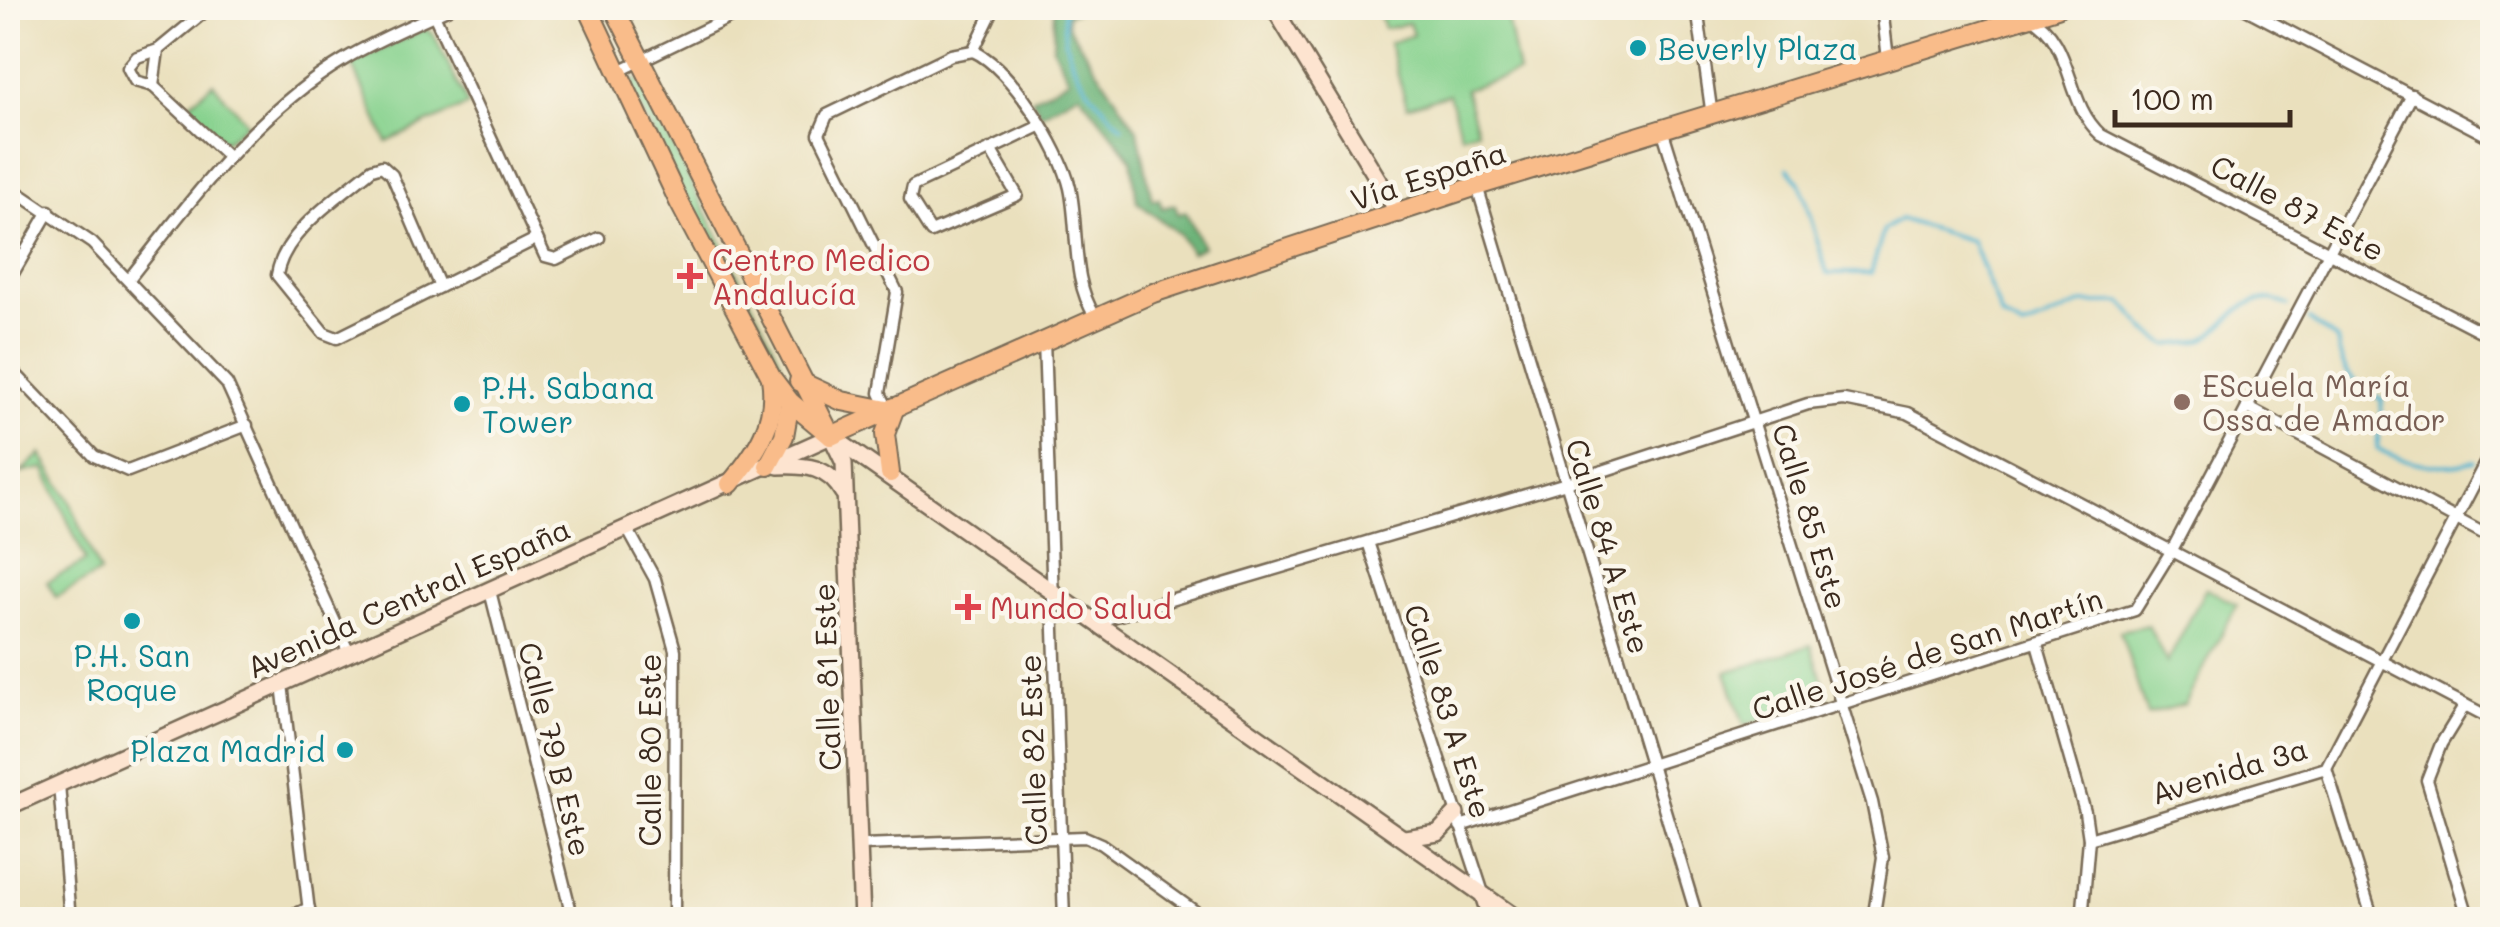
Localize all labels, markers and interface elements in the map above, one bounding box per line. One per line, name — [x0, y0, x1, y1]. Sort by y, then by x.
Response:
place label: Beverly Plaza — [1658, 28, 1857, 68]
marker: Beverly Plaza — [1627, 37, 1649, 59]
scale bar — [2115, 65, 2290, 127]
text: 100 m — [2130, 78, 2214, 118]
street label: Vía España — [1345, 131, 1511, 219]
street label: Calle 87 Este — [2204, 144, 2392, 270]
place label: Centro Medico Andalucía — [712, 239, 930, 313]
marker: Centro Medico Andalucía — [677, 263, 703, 289]
place label: EScuela María Ossa de Amador — [2202, 365, 2446, 439]
place label: P.H. Sabana Tower — [482, 367, 655, 441]
marker: EScuela María Ossa de Amador — [2171, 391, 2193, 413]
marker: P.H. Sabana Tower — [451, 393, 473, 415]
street label: Calle 85 Este — [1764, 418, 1858, 614]
street label: Calle 84 A Este — [1557, 434, 1661, 658]
street label: Avenida Central España — [240, 507, 576, 687]
street label: Calle José de San Martín — [1747, 577, 2107, 729]
street label: Calle 81 Este — [803, 582, 849, 772]
place label: Mundo Salud — [990, 587, 1172, 627]
marker: Mundo Salud — [955, 594, 981, 620]
street label: Calle 83 A Este — [1396, 599, 1502, 823]
marker: P.H. San Roque — [121, 610, 143, 632]
place label: P.H. San Roque — [74, 635, 190, 709]
street label: Calle 79 B Este — [510, 638, 602, 860]
street label: Calle 80 Este — [629, 653, 669, 847]
street label: Calle 82 Este — [1009, 654, 1055, 846]
street label: Avenida 3a — [2146, 727, 2312, 813]
place label: Plaza Madrid — [131, 730, 325, 770]
marker: Plaza Madrid — [334, 739, 356, 761]

